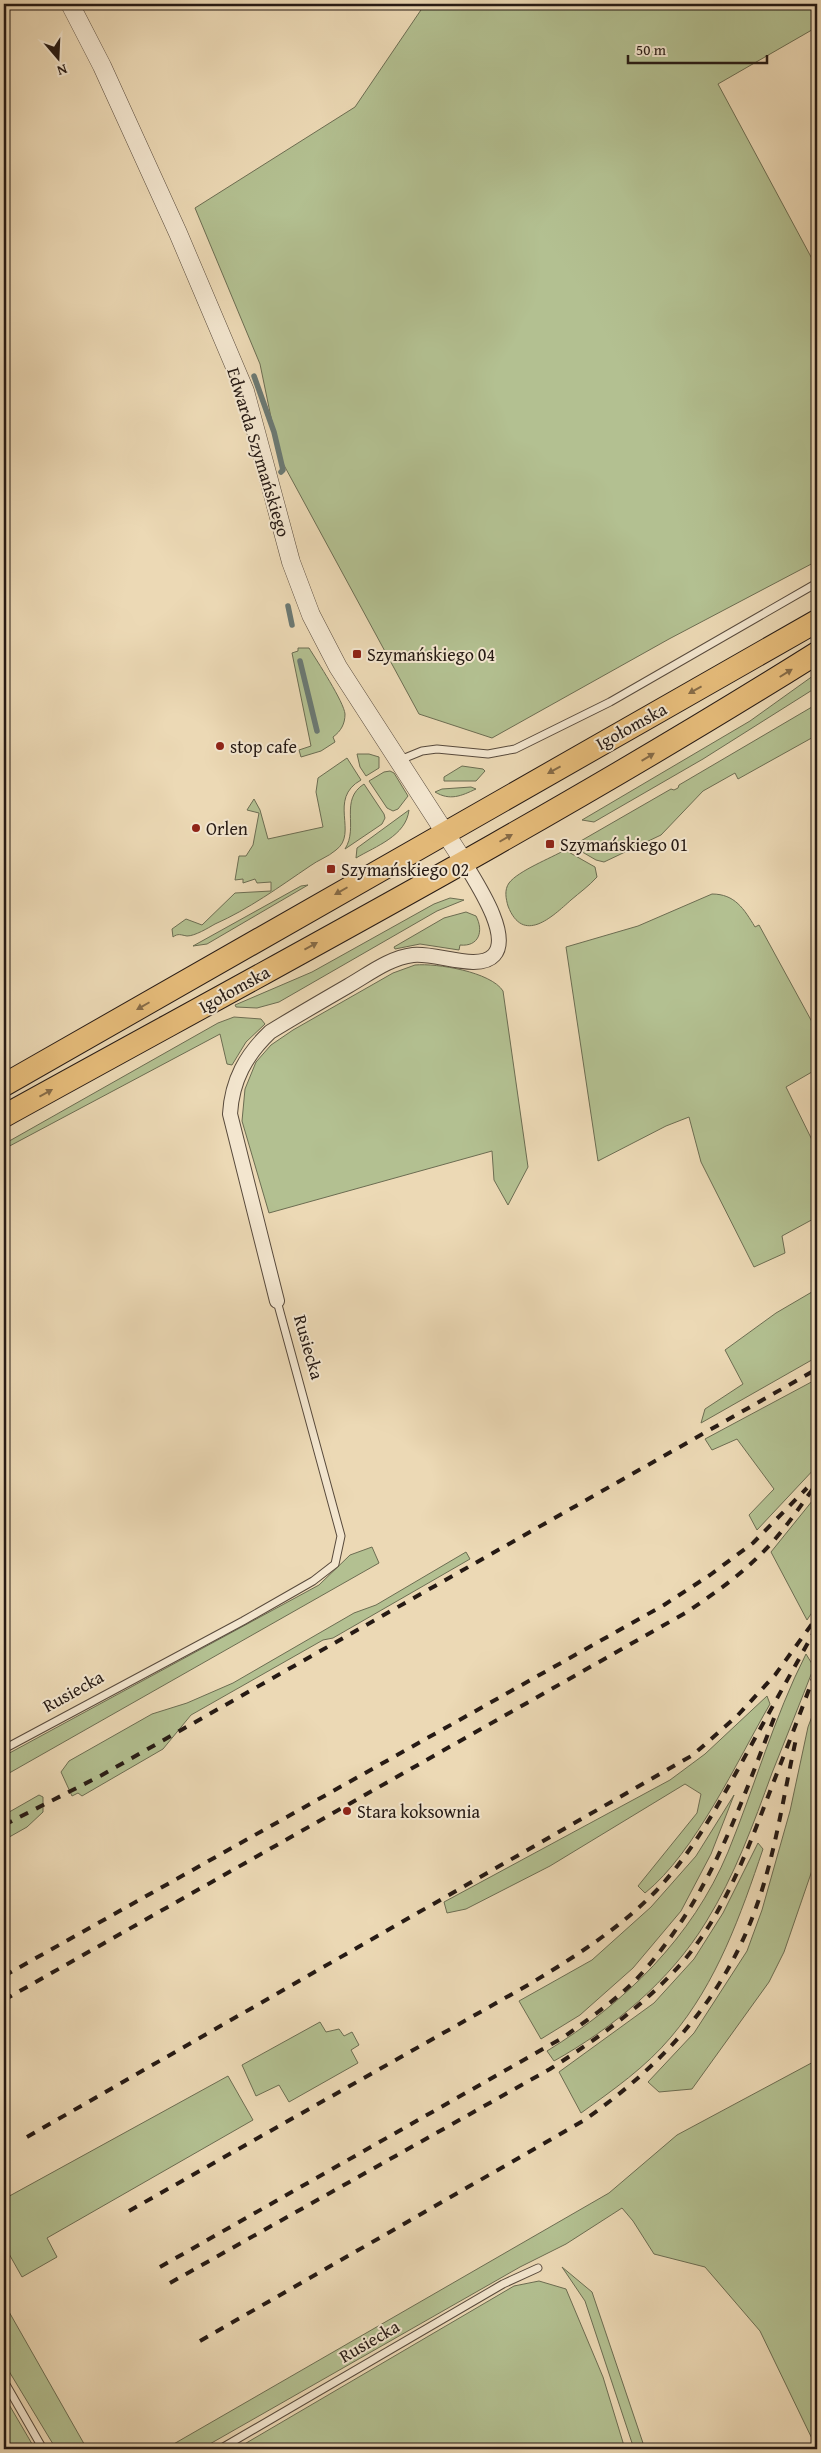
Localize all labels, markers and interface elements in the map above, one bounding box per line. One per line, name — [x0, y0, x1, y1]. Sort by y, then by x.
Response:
north arrow — [32, 32, 82, 82]
scale bar — [628, 32, 767, 64]
text: 50 m — [636, 39, 667, 60]
text: N — [54, 59, 70, 81]
street label: Edwarda Szymańskiego — [220, 364, 298, 540]
place label: Szymańskiego 04 — [367, 641, 495, 668]
marker: Szymańskiego 04 — [351, 648, 363, 660]
one-way arrow — [780, 668, 793, 677]
one-way arrow — [688, 685, 702, 694]
street label: Igołomska — [591, 695, 672, 757]
place label: stop cafe — [230, 733, 297, 760]
marker: stop cafe — [214, 740, 226, 752]
one-way arrow — [641, 753, 654, 762]
one-way arrow — [547, 765, 560, 774]
place label: Orlen — [206, 815, 248, 842]
marker: Orlen — [190, 822, 202, 834]
place label: Szymańskiego 01 — [560, 831, 688, 858]
one-way arrow — [500, 833, 513, 842]
marker: Szymańskiego 01 — [544, 838, 556, 850]
place label: Szymańskiego 02 — [341, 856, 469, 883]
marker: Szymańskiego 02 — [325, 863, 337, 875]
one-way arrow — [335, 887, 348, 896]
one-way arrow — [304, 942, 319, 950]
street label: Igołomska — [194, 958, 275, 1020]
one-way arrow — [137, 1001, 150, 1010]
one-way arrow — [40, 1088, 53, 1097]
street label: Rusiecka — [287, 1312, 331, 1383]
street label: Rusiecka — [38, 1663, 109, 1719]
place label: Stara koksownia — [357, 1798, 480, 1825]
marker: Stara koksownia — [341, 1805, 353, 1817]
street label: Rusiecka — [334, 2313, 405, 2369]

